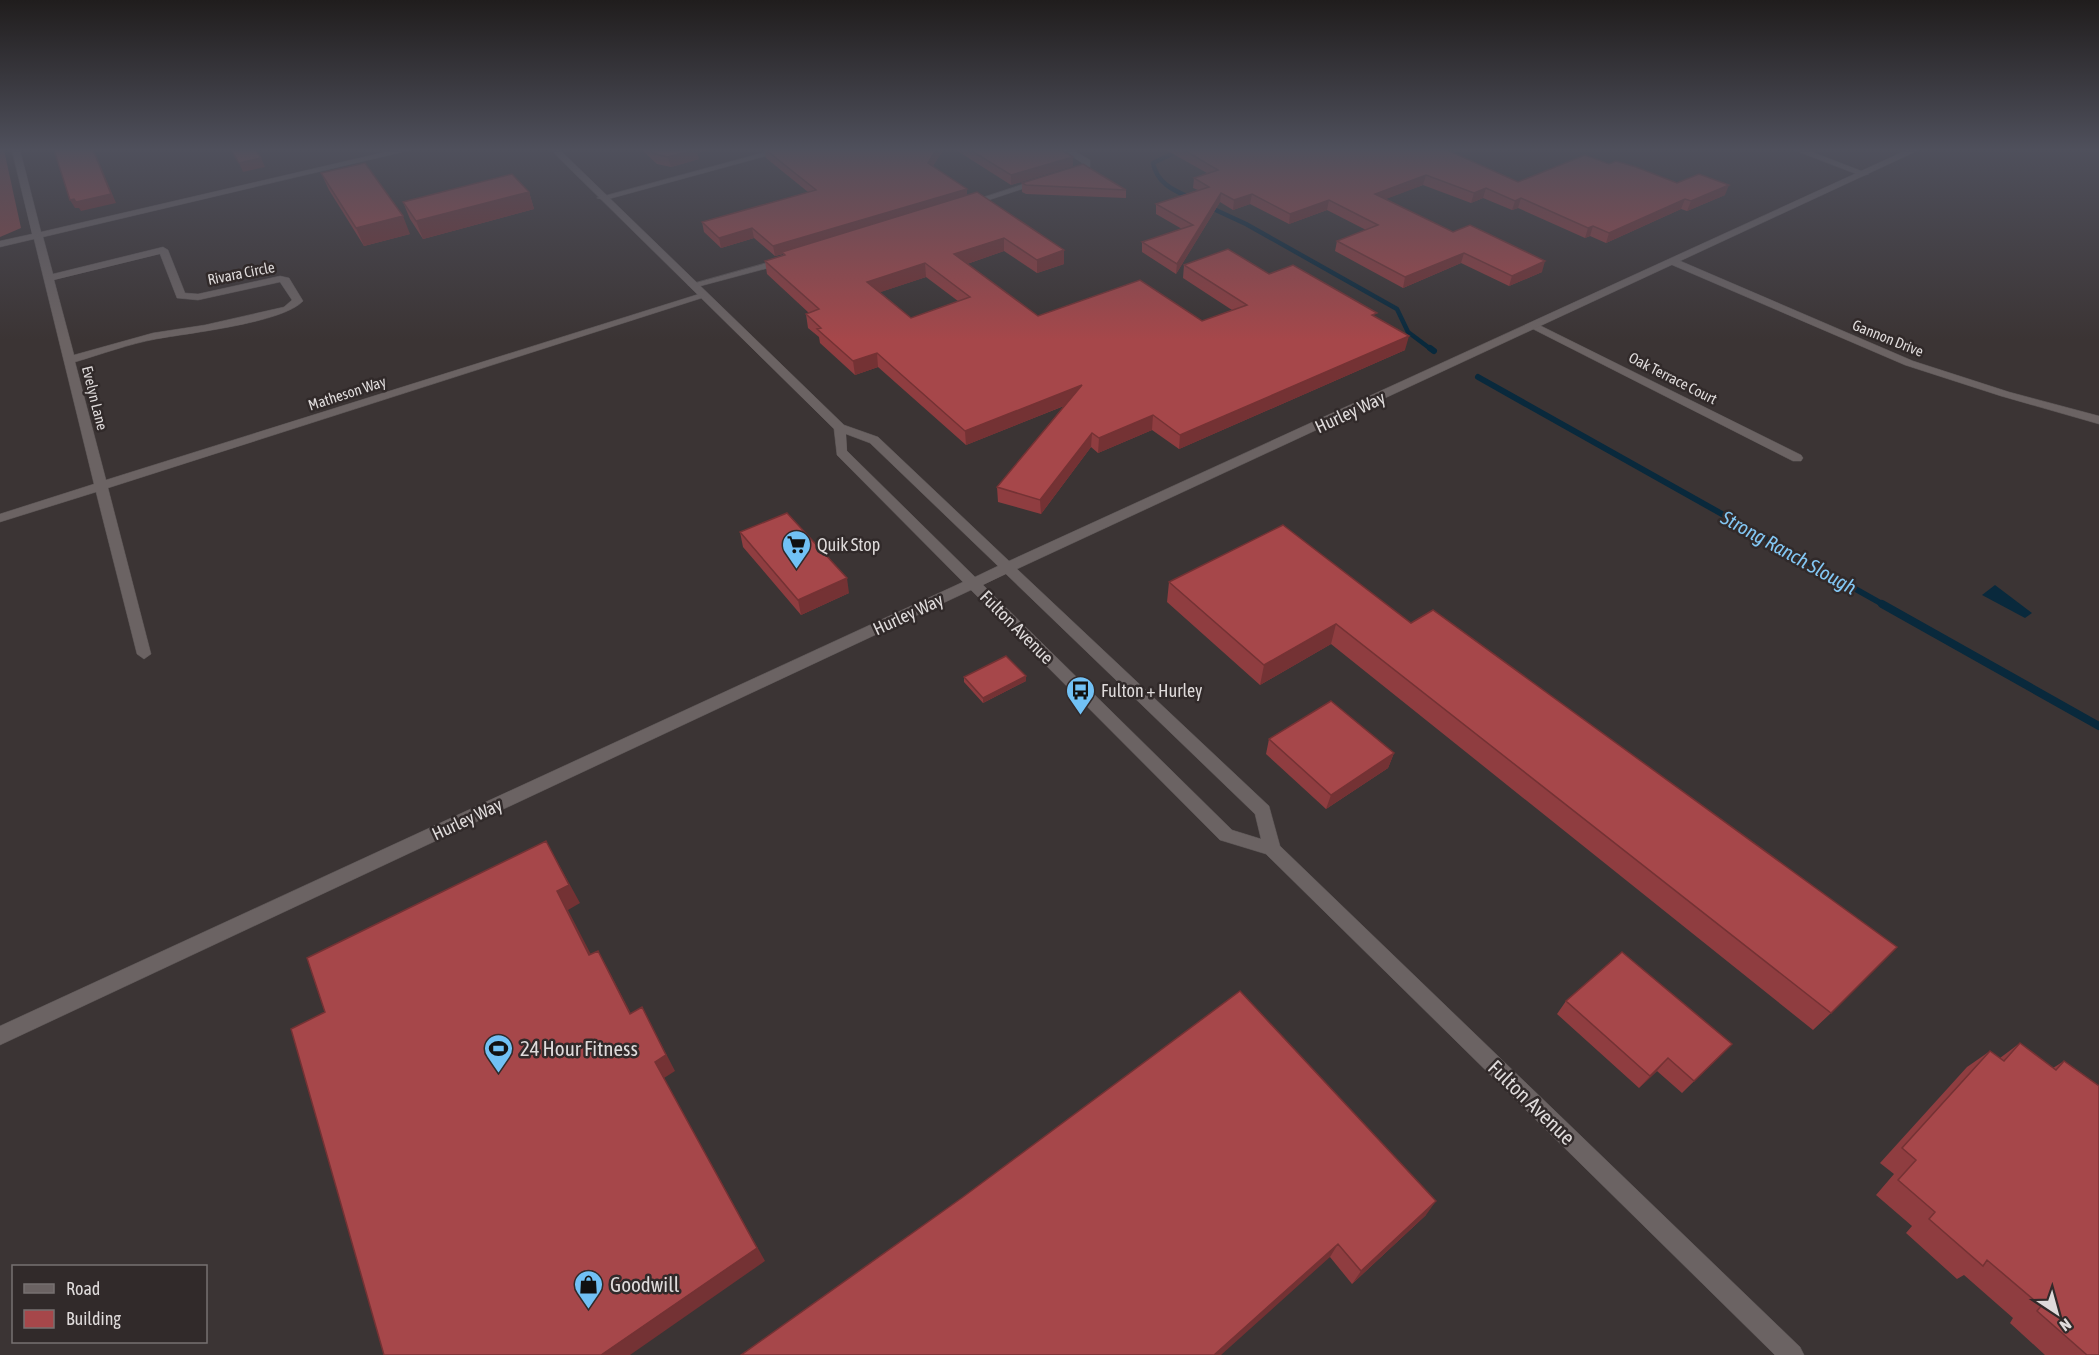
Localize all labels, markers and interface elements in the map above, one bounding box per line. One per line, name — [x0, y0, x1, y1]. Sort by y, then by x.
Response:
street label: Rivara Circle — [206, 258, 276, 288]
street label: Gannon Drive — [1850, 316, 1926, 360]
street label: Oak Terrace Court — [1626, 349, 1720, 407]
street label: Evelyn Lane — [79, 364, 111, 432]
street label: Matheson Way — [306, 372, 388, 414]
street label: Hurley Way — [1311, 387, 1389, 437]
water label: Strong Ranch Slough — [1716, 505, 1861, 599]
supermarket icon: Quik Stop — [780, 528, 812, 570]
place label: Quik Stop — [817, 534, 880, 555]
street label: Fulton Avenue — [976, 586, 1058, 668]
street label: Hurley Way — [869, 589, 947, 639]
bus stop icon: Fulton + Hurley — [1064, 674, 1096, 716]
place label: Fulton + Hurley — [1101, 680, 1202, 701]
street label: Hurley Way — [428, 794, 506, 844]
sports icon: 24 Hour Fitness — [483, 1032, 515, 1074]
place label: 24 Hour Fitness — [520, 1036, 638, 1060]
street label: Fulton Avenue — [1484, 1055, 1580, 1149]
legend — [12, 1265, 207, 1343]
shop icon: Goodwill — [573, 1268, 605, 1310]
place label: Goodwill — [610, 1272, 680, 1296]
text: Road — [66, 1278, 100, 1299]
north arrow — [2027, 1283, 2087, 1343]
text: Building — [66, 1308, 121, 1329]
text: N — [2057, 1315, 2075, 1335]

